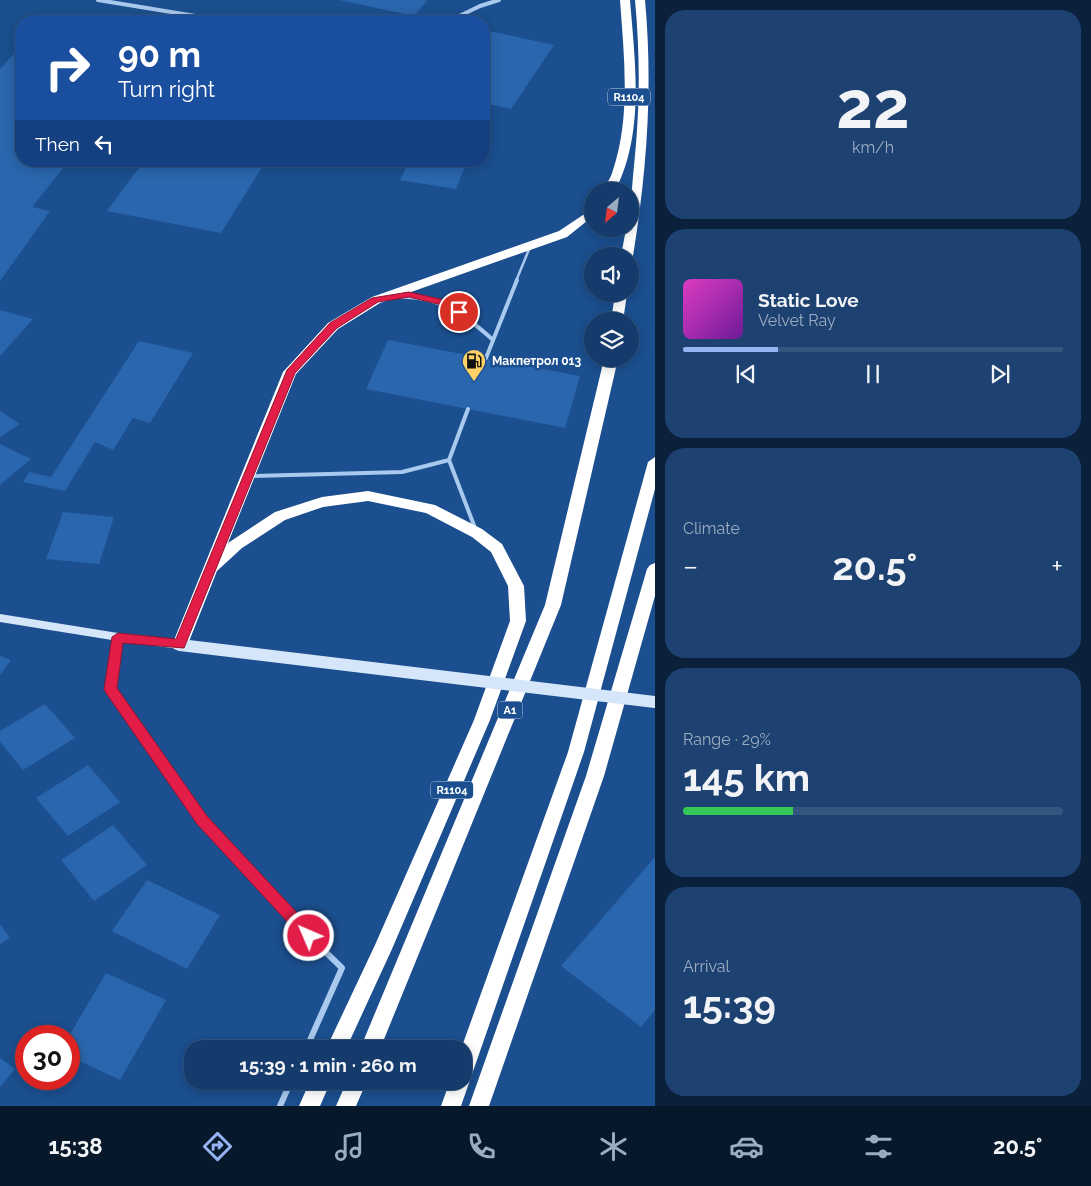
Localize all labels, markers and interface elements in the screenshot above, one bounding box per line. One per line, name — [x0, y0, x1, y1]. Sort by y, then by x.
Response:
text: 90 m — [118, 34, 201, 75]
icon: right — [35, 35, 100, 100]
text: 22 — [836, 67, 910, 143]
text: Turn right — [118, 76, 215, 102]
road number: R1104 — [608, 88, 650, 105]
icon: left — [90, 130, 118, 158]
text: Then — [35, 133, 80, 155]
text: km/h — [852, 138, 894, 157]
north arrow — [584, 182, 639, 238]
map controls — [584, 182, 639, 367]
button: sound — [584, 247, 639, 302]
text: Static Love — [758, 289, 859, 311]
pin — [438, 291, 480, 333]
icon: arrive — [445, 298, 473, 326]
text: Velvet Ray — [758, 311, 836, 330]
button: layers — [584, 312, 639, 367]
fuel station icon: Макпетрол 013 — [461, 348, 487, 382]
place label: Макпетрол 013 — [492, 354, 581, 368]
icon: previous — [732, 360, 760, 388]
icon: pause — [859, 360, 887, 388]
icon: next — [986, 360, 1014, 388]
text: Climate — [683, 519, 740, 538]
text: 20.5° — [832, 544, 917, 589]
text: − — [683, 550, 698, 583]
text: + — [1051, 550, 1063, 583]
road number: A1 — [498, 702, 522, 718]
text: Range · 29% — [683, 730, 771, 749]
text: 145 km — [683, 755, 810, 800]
road number: R1104 — [431, 782, 473, 798]
position arrow — [282, 909, 334, 961]
text: Arrival — [683, 957, 730, 976]
text: 15:39 — [683, 982, 776, 1027]
speed limit sign: 30 — [15, 1025, 80, 1090]
text: 15:39 · 1 min · 260 m — [239, 1054, 417, 1076]
icon: directions — [200, 1129, 235, 1164]
icon: music — [332, 1129, 367, 1164]
icon: phone — [464, 1129, 499, 1164]
icon: climate — [596, 1129, 631, 1164]
icon: car — [729, 1129, 764, 1164]
icon: filters — [861, 1129, 896, 1164]
text: 15:38 — [49, 1133, 103, 1159]
text: 20.5° — [993, 1133, 1042, 1159]

